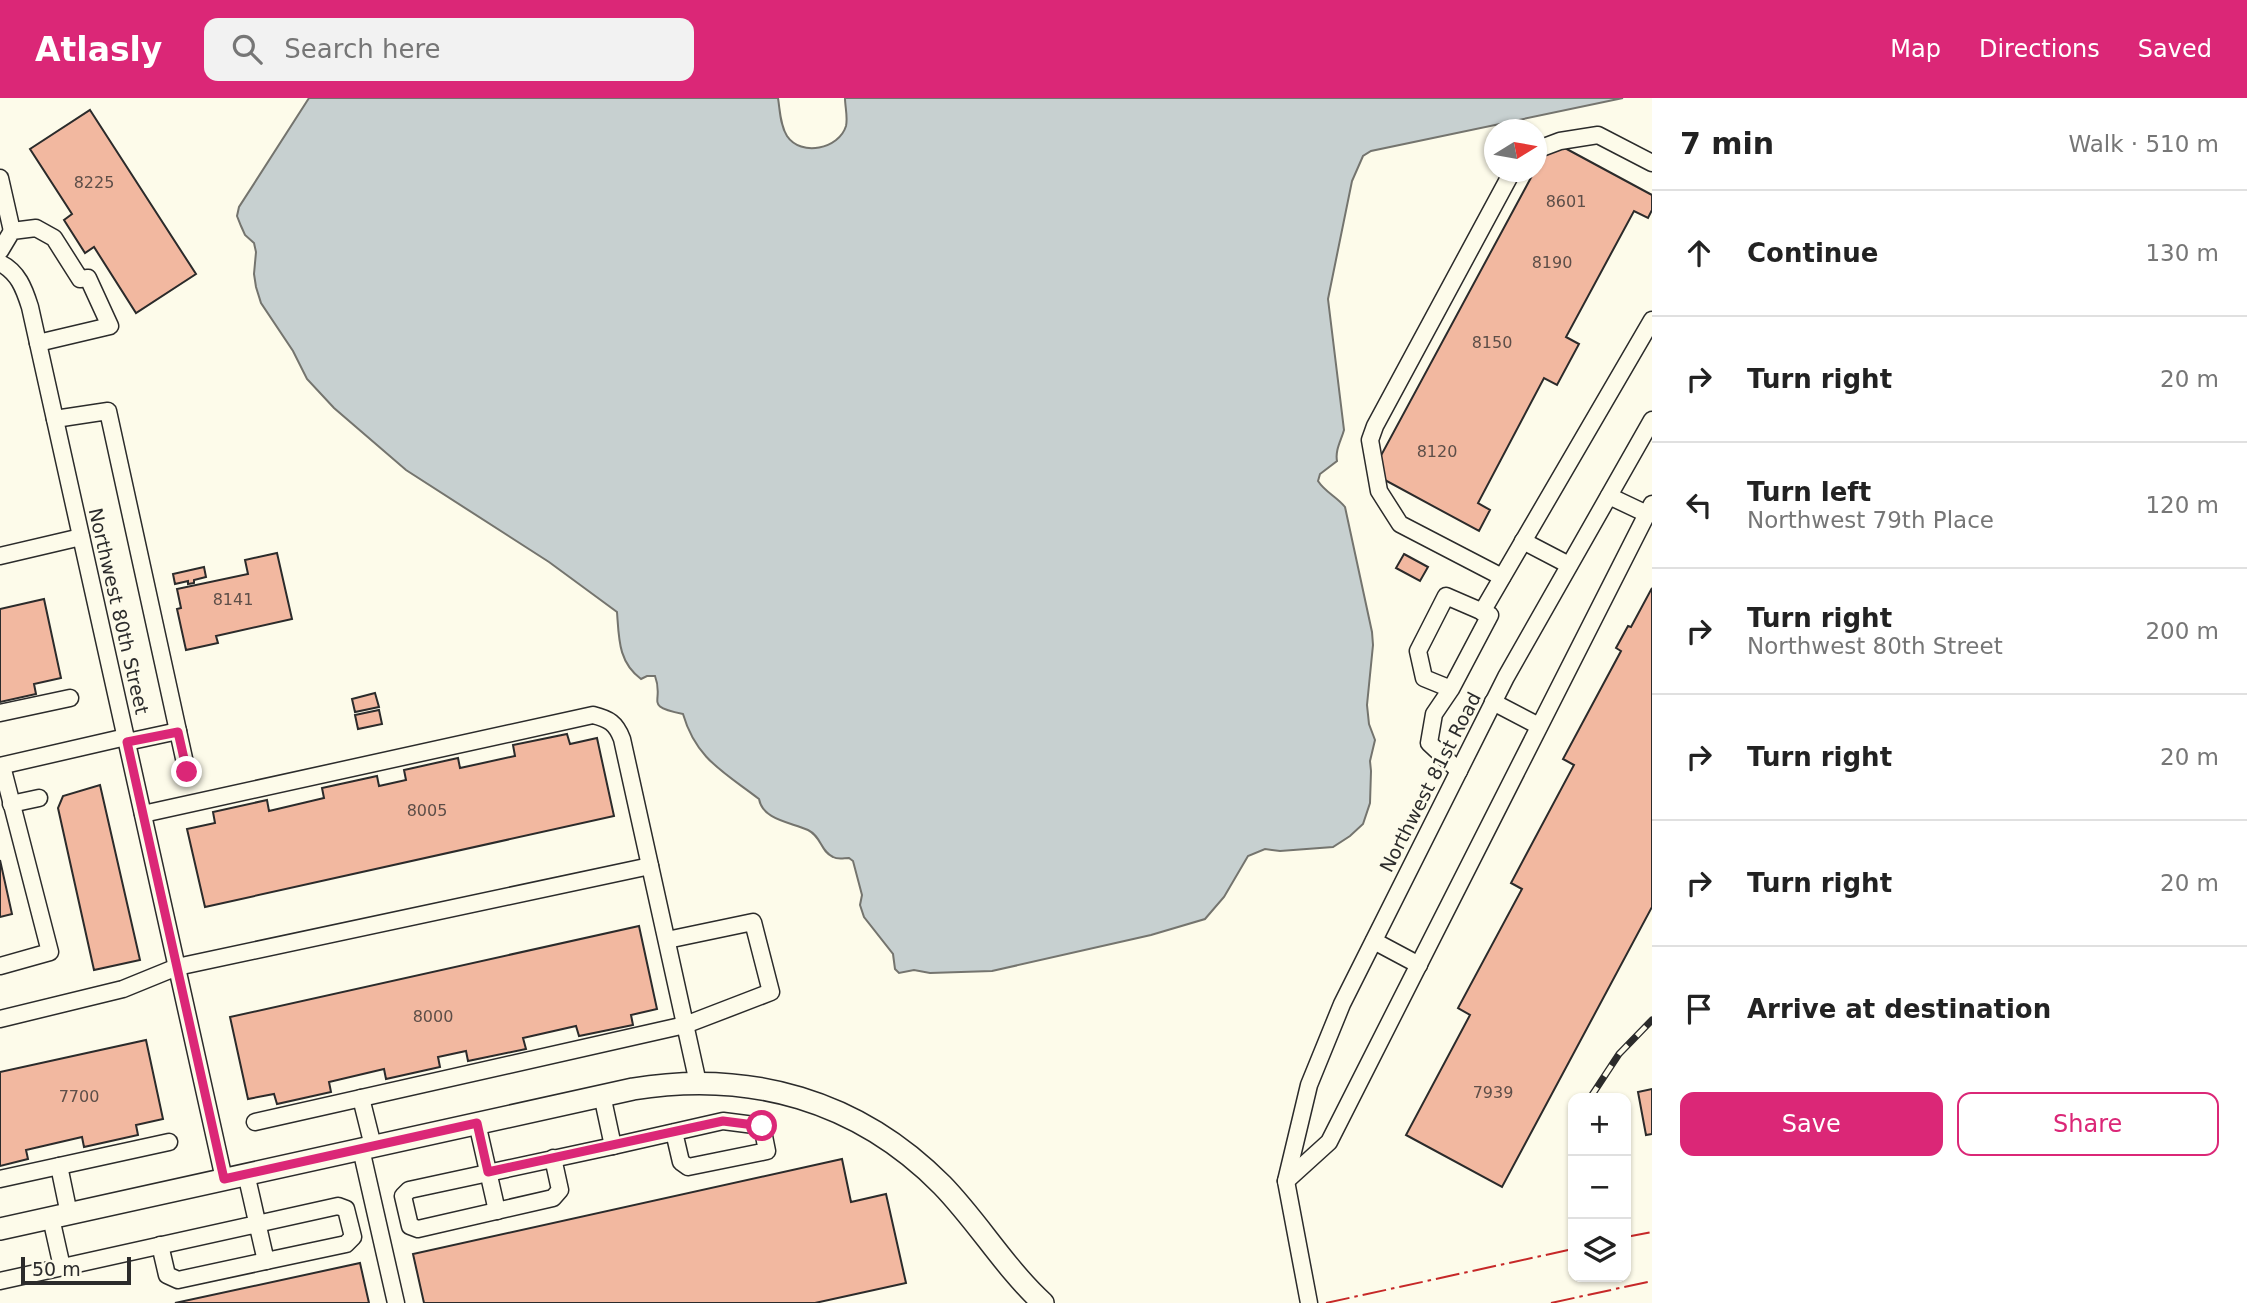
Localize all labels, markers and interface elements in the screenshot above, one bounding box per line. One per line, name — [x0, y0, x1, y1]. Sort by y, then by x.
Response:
search box — [204, 18, 694, 81]
text: Atlasly — [35, 30, 162, 69]
icon: search — [228, 30, 266, 68]
text: Search here — [284, 34, 441, 64]
text: Map — [1890, 35, 1941, 63]
text: Directions — [1979, 35, 2100, 63]
text: Saved — [2138, 35, 2212, 63]
north arrow — [1484, 119, 1547, 182]
text: 7 min — [1680, 126, 1774, 161]
text: Walk · 510 m — [2068, 131, 2219, 157]
house number: 8225 — [74, 173, 114, 192]
house number: 8601 — [1546, 192, 1586, 211]
icon: ahead — [1680, 234, 1718, 272]
text: Continue — [1747, 238, 1878, 268]
text: 130 m — [2145, 240, 2219, 266]
house number: 8190 — [1532, 253, 1572, 272]
house number: 8150 — [1472, 333, 1512, 352]
icon: right — [1680, 360, 1718, 398]
text: Turn right — [1747, 364, 1892, 394]
text: 20 m — [2160, 366, 2219, 392]
house number: 8120 — [1417, 442, 1457, 461]
text: Turn left — [1747, 477, 1871, 507]
icon: left — [1680, 486, 1718, 524]
text: 120 m — [2145, 492, 2219, 518]
street label: Northwest 80th Street — [85, 506, 153, 716]
text: Northwest 79th Place — [1747, 507, 1994, 533]
house number: 8141 — [213, 590, 253, 609]
text: Turn right — [1747, 603, 1892, 633]
icon: right — [1680, 612, 1718, 650]
text: 200 m — [2145, 618, 2219, 644]
text: Northwest 80th Street — [1747, 633, 2003, 659]
street label: Northwest 81st Road — [1375, 688, 1485, 876]
icon: right — [1680, 738, 1718, 776]
text: Turn right — [1747, 742, 1892, 772]
text: 20 m — [2160, 744, 2219, 770]
route end — [171, 756, 202, 787]
house number: 8005 — [407, 801, 447, 820]
icon: right — [1680, 864, 1718, 902]
text: Turn right — [1747, 868, 1892, 898]
text: 20 m — [2160, 870, 2219, 896]
icon: arrive — [1680, 990, 1718, 1028]
text: Arrive at destination — [1747, 994, 2051, 1024]
house number: 8000 — [413, 1007, 453, 1026]
house number: 7939 — [1473, 1083, 1513, 1102]
house number: 7700 — [59, 1087, 99, 1106]
button: Save — [1680, 1092, 1943, 1156]
button: Share — [1957, 1092, 2219, 1156]
map controls — [1568, 1093, 1631, 1282]
button: + — [1568, 1093, 1631, 1156]
route start — [746, 1110, 777, 1141]
button: − — [1568, 1156, 1631, 1219]
button: layers — [1568, 1219, 1631, 1282]
scale bar — [21, 1254, 131, 1286]
text: 50 m — [32, 1258, 81, 1280]

